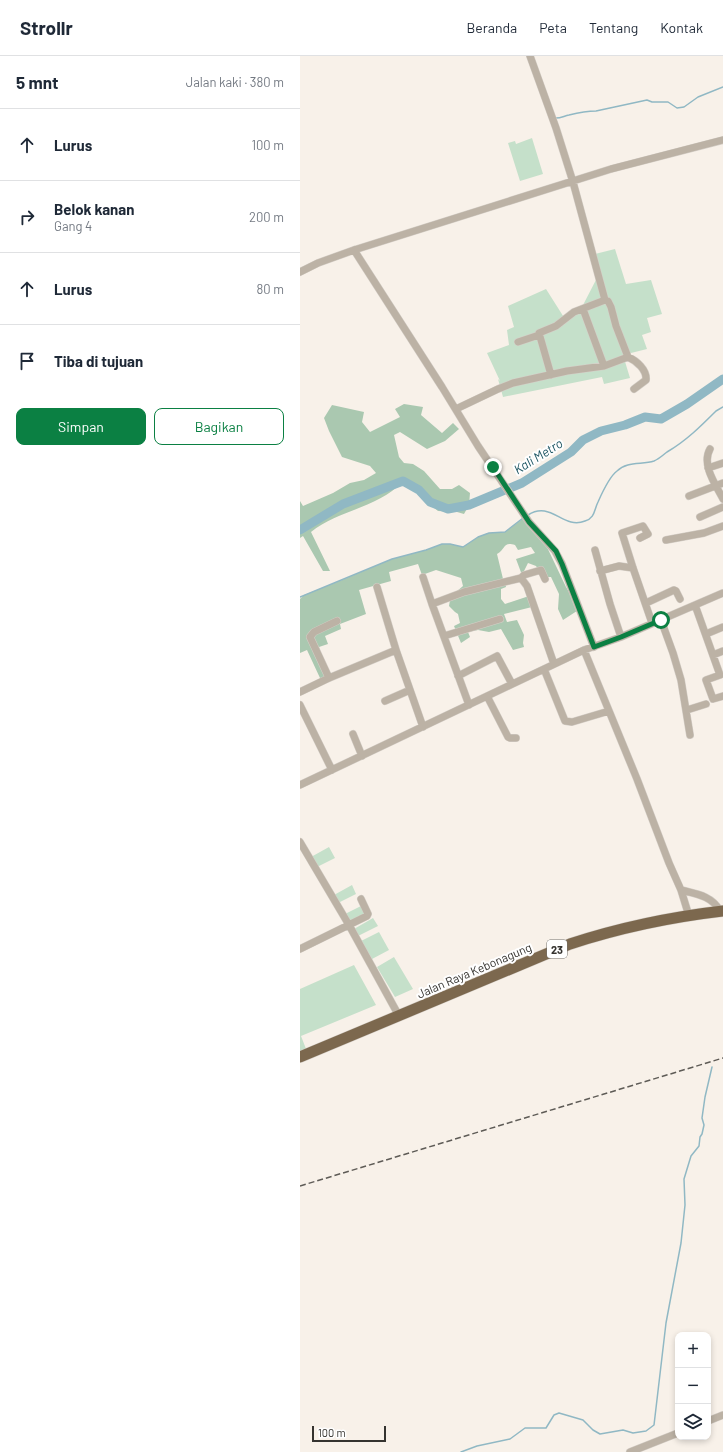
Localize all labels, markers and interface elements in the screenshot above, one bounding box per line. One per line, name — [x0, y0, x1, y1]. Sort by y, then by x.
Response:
text: Strollr — [20, 16, 73, 39]
text: Beranda — [467, 19, 517, 36]
text: Peta — [539, 19, 567, 36]
text: Tentang — [589, 19, 638, 36]
text: Kontak — [660, 19, 703, 36]
text: 5 mnt — [16, 72, 59, 92]
text: Jalan kaki · 380 m — [186, 74, 284, 90]
icon: ahead — [16, 134, 38, 156]
text: Lurus — [54, 136, 92, 154]
text: 100 m — [251, 137, 284, 153]
text: Belok kanan — [54, 200, 134, 218]
icon: right — [16, 206, 38, 228]
text: 200 m — [249, 209, 284, 225]
text: Gang 4 — [54, 218, 92, 234]
icon: ahead — [16, 278, 38, 300]
text: Lurus — [54, 280, 92, 298]
text: 80 m — [257, 281, 284, 297]
icon: arrive — [16, 350, 38, 372]
text: Tiba di tujuan — [54, 352, 143, 370]
button: Simpan — [16, 408, 146, 445]
button: Bagikan — [154, 408, 284, 445]
water label: Kali Metro — [511, 435, 566, 477]
route end — [484, 458, 502, 476]
route start — [652, 611, 670, 629]
street label: Jalan Raya Kebonagung — [415, 940, 533, 1000]
road number: 23 — [547, 940, 567, 958]
map controls — [675, 1332, 711, 1440]
button: + — [675, 1332, 711, 1368]
button: − — [675, 1368, 711, 1404]
button: layers — [675, 1404, 711, 1440]
scale bar — [312, 1424, 386, 1443]
text: 100 m — [318, 1426, 346, 1439]

